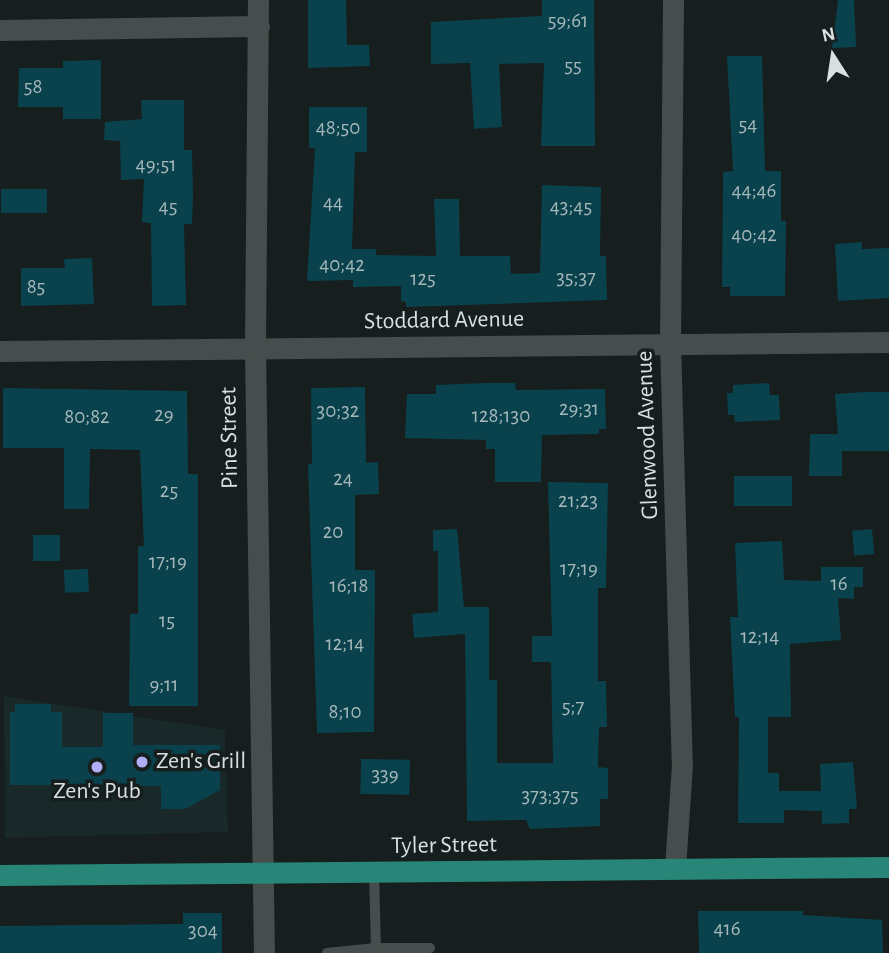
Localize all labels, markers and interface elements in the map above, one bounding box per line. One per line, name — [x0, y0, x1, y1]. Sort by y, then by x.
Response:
house number: 59;61 — [548, 8, 588, 34]
north arrow — [798, 21, 868, 91]
text: N — [820, 24, 837, 46]
house number: 55 — [564, 53, 582, 79]
house number: 58 — [24, 74, 42, 100]
house number: 54 — [739, 112, 757, 138]
house number: 48;50 — [316, 115, 360, 141]
house number: 49;51 — [136, 152, 176, 178]
house number: 44;46 — [732, 178, 776, 204]
house number: 44 — [323, 190, 343, 216]
house number: 45 — [159, 194, 177, 220]
house number: 43;45 — [550, 194, 592, 220]
house number: 40;42 — [731, 222, 777, 248]
house number: 40;42 — [319, 252, 365, 278]
house number: 35;37 — [556, 265, 596, 291]
house number: 125 — [410, 266, 436, 292]
house number: 85 — [27, 274, 45, 300]
street label: Stoddard Avenue — [364, 305, 524, 337]
street label: Glenwood Avenue — [631, 350, 665, 520]
street label: Pine Street — [215, 387, 245, 489]
house number: 29;31 — [559, 396, 599, 422]
house number: 30;32 — [317, 398, 359, 424]
house number: 29 — [154, 402, 174, 428]
house number: 128;130 — [472, 403, 530, 429]
house number: 80;82 — [64, 404, 110, 430]
house number: 24 — [333, 466, 353, 492]
house number: 25 — [160, 478, 178, 504]
house number: 21;23 — [558, 488, 598, 514]
house number: 20 — [323, 519, 343, 545]
house number: 17;19 — [149, 549, 187, 575]
house number: 17;19 — [560, 556, 598, 582]
house number: 16 — [830, 571, 848, 597]
house number: 16;18 — [329, 573, 369, 599]
house number: 15 — [159, 608, 175, 634]
house number: 12;14 — [741, 624, 779, 650]
house number: 12;14 — [326, 631, 364, 657]
house number: 9;11 — [149, 672, 179, 698]
house number: 5;7 — [562, 694, 584, 720]
house number: 8;10 — [328, 699, 362, 725]
place label: Zen's Grill — [156, 748, 246, 776]
marker: Zen's Grill — [134, 754, 150, 770]
marker: Zen's Pub — [89, 759, 105, 775]
house number: 339 — [371, 762, 399, 788]
place label: Zen's Pub — [53, 778, 141, 806]
house number: 373;375 — [521, 783, 579, 809]
street label: Tyler Street — [391, 831, 497, 861]
house number: 416 — [713, 916, 741, 942]
house number: 304 — [188, 918, 218, 944]

